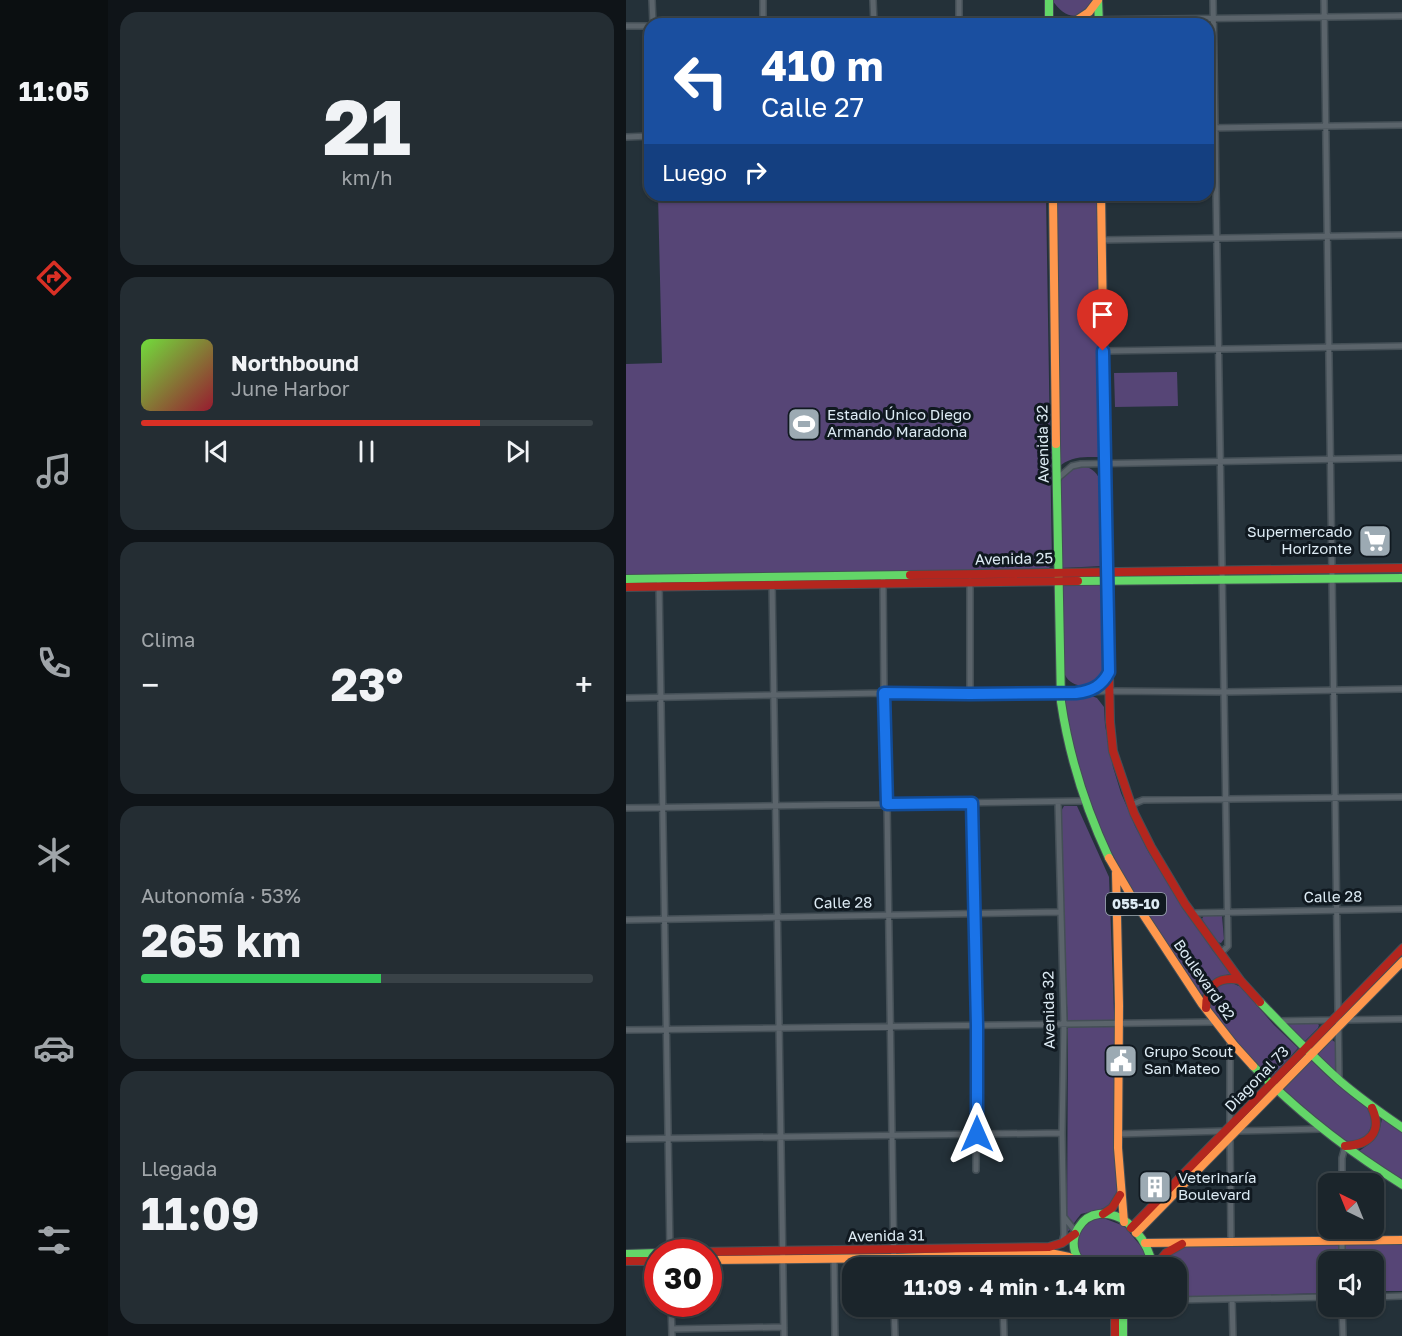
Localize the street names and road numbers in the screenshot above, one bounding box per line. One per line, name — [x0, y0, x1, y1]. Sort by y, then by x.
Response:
street label: Avenida 32 — [1032, 405, 1052, 483]
street label: Avenida 25 — [975, 548, 1053, 568]
street label: Calle 28 — [1304, 886, 1362, 906]
street label: Calle 28 — [814, 892, 872, 912]
road number: 055-10 — [1106, 893, 1166, 915]
street label: Boulevard 82 — [1170, 936, 1239, 1023]
street label: Avenida 32 — [1038, 971, 1058, 1049]
street label: Diagonal 73 — [1221, 1042, 1292, 1115]
street label: Avenida 31 — [847, 1225, 924, 1245]

